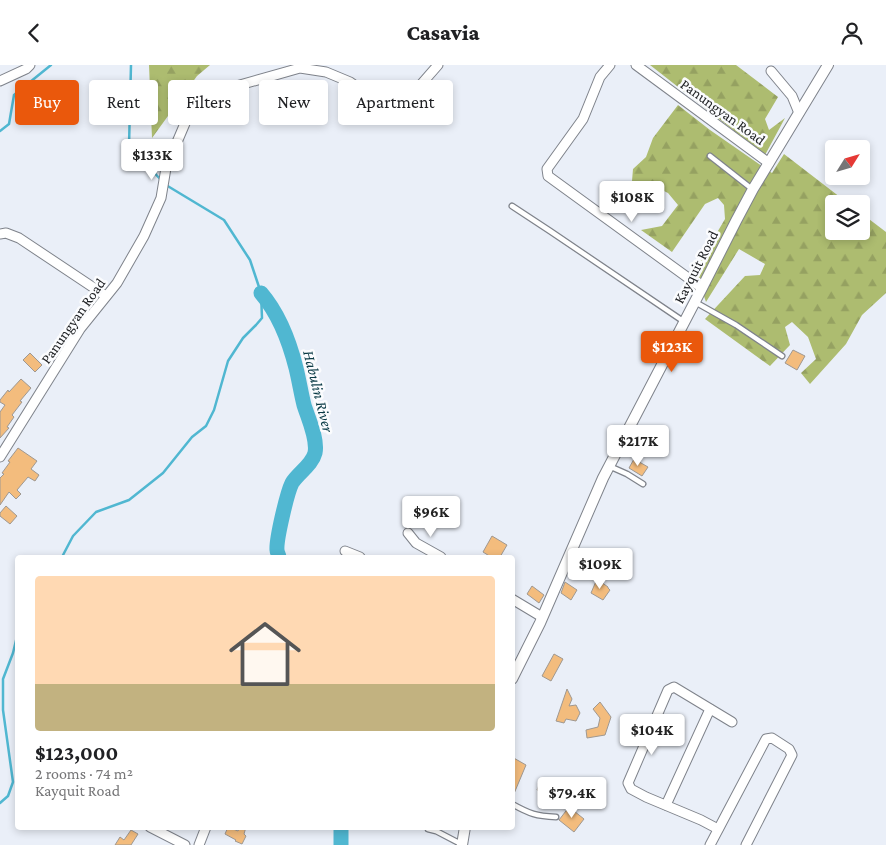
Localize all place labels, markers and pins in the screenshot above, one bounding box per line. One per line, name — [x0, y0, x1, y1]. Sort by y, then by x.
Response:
pin: $133K — [117, 139, 187, 181]
pin: $108K — [597, 181, 667, 223]
pin: $123K — [637, 331, 707, 373]
pin: $217K — [603, 425, 673, 467]
pin: $96K — [401, 495, 461, 538]
pin: $109K — [565, 547, 635, 590]
pin: $104K — [617, 713, 687, 756]
pin: $79.4K — [531, 777, 613, 819]

